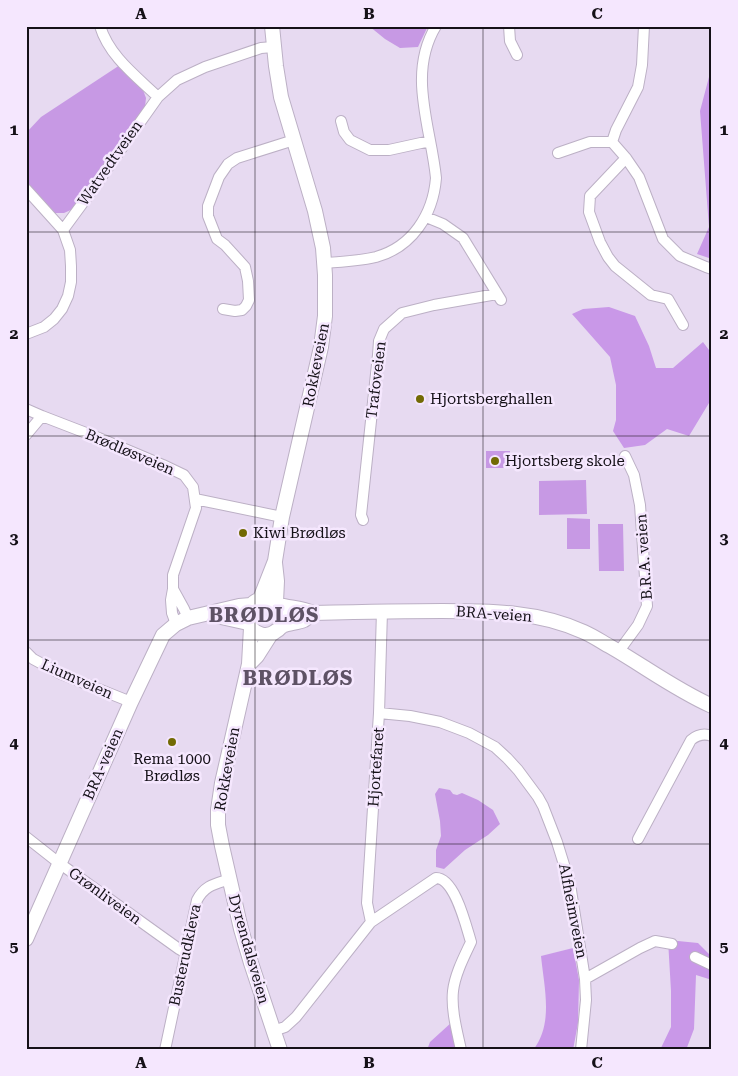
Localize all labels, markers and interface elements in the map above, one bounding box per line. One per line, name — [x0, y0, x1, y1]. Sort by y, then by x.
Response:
text: A — [135, 4, 147, 23]
text: B — [363, 4, 375, 23]
text: C — [591, 4, 603, 23]
street label: Watvedtveien — [74, 117, 146, 209]
text: 1 — [10, 120, 19, 139]
text: 1 — [720, 120, 729, 139]
street label: Rokkeveien — [299, 321, 333, 408]
text: 2 — [10, 324, 19, 343]
text: 2 — [720, 324, 729, 343]
street label: Trafoveien — [362, 340, 390, 420]
place label: Hjortsberghallen — [430, 390, 553, 408]
marker: Hjortsberghallen — [414, 393, 426, 405]
street label: Brødløsveien — [83, 425, 178, 479]
place label: Hjortsberg skole — [505, 452, 625, 470]
marker: Hjortsberg skole — [489, 455, 501, 467]
street label: B.R.A. veien — [632, 513, 656, 601]
place label: Kiwi Brødløs — [253, 524, 346, 542]
marker: Kiwi Brødløs — [237, 527, 249, 539]
text: 3 — [10, 529, 19, 548]
text: 3 — [720, 529, 729, 548]
street label: BRA-veien — [455, 602, 533, 626]
district label: BRØDLØS — [209, 603, 319, 627]
street label: Liumveien — [38, 655, 116, 703]
district label: BRØDLØS — [243, 666, 353, 690]
street label: BRA-veien — [79, 725, 127, 803]
street label: Rokkeveien — [211, 725, 243, 812]
street label: Hjortefaret — [364, 726, 388, 807]
text: 4 — [10, 733, 19, 752]
text: 4 — [720, 733, 729, 752]
marker: Rema 1000 Brødløs — [166, 736, 178, 748]
place label: Rema 1000 Brødløs — [133, 750, 211, 785]
street label: Alfheimveien — [555, 862, 591, 960]
street label: Grønliveien — [65, 864, 145, 928]
street label: Dyrendalsveien — [225, 892, 273, 1006]
street label: Busterudkleva — [165, 902, 205, 1008]
text: 5 — [10, 937, 19, 956]
text: 5 — [720, 937, 729, 956]
text: A — [135, 1053, 147, 1072]
text: B — [363, 1053, 375, 1072]
text: C — [591, 1053, 603, 1072]

